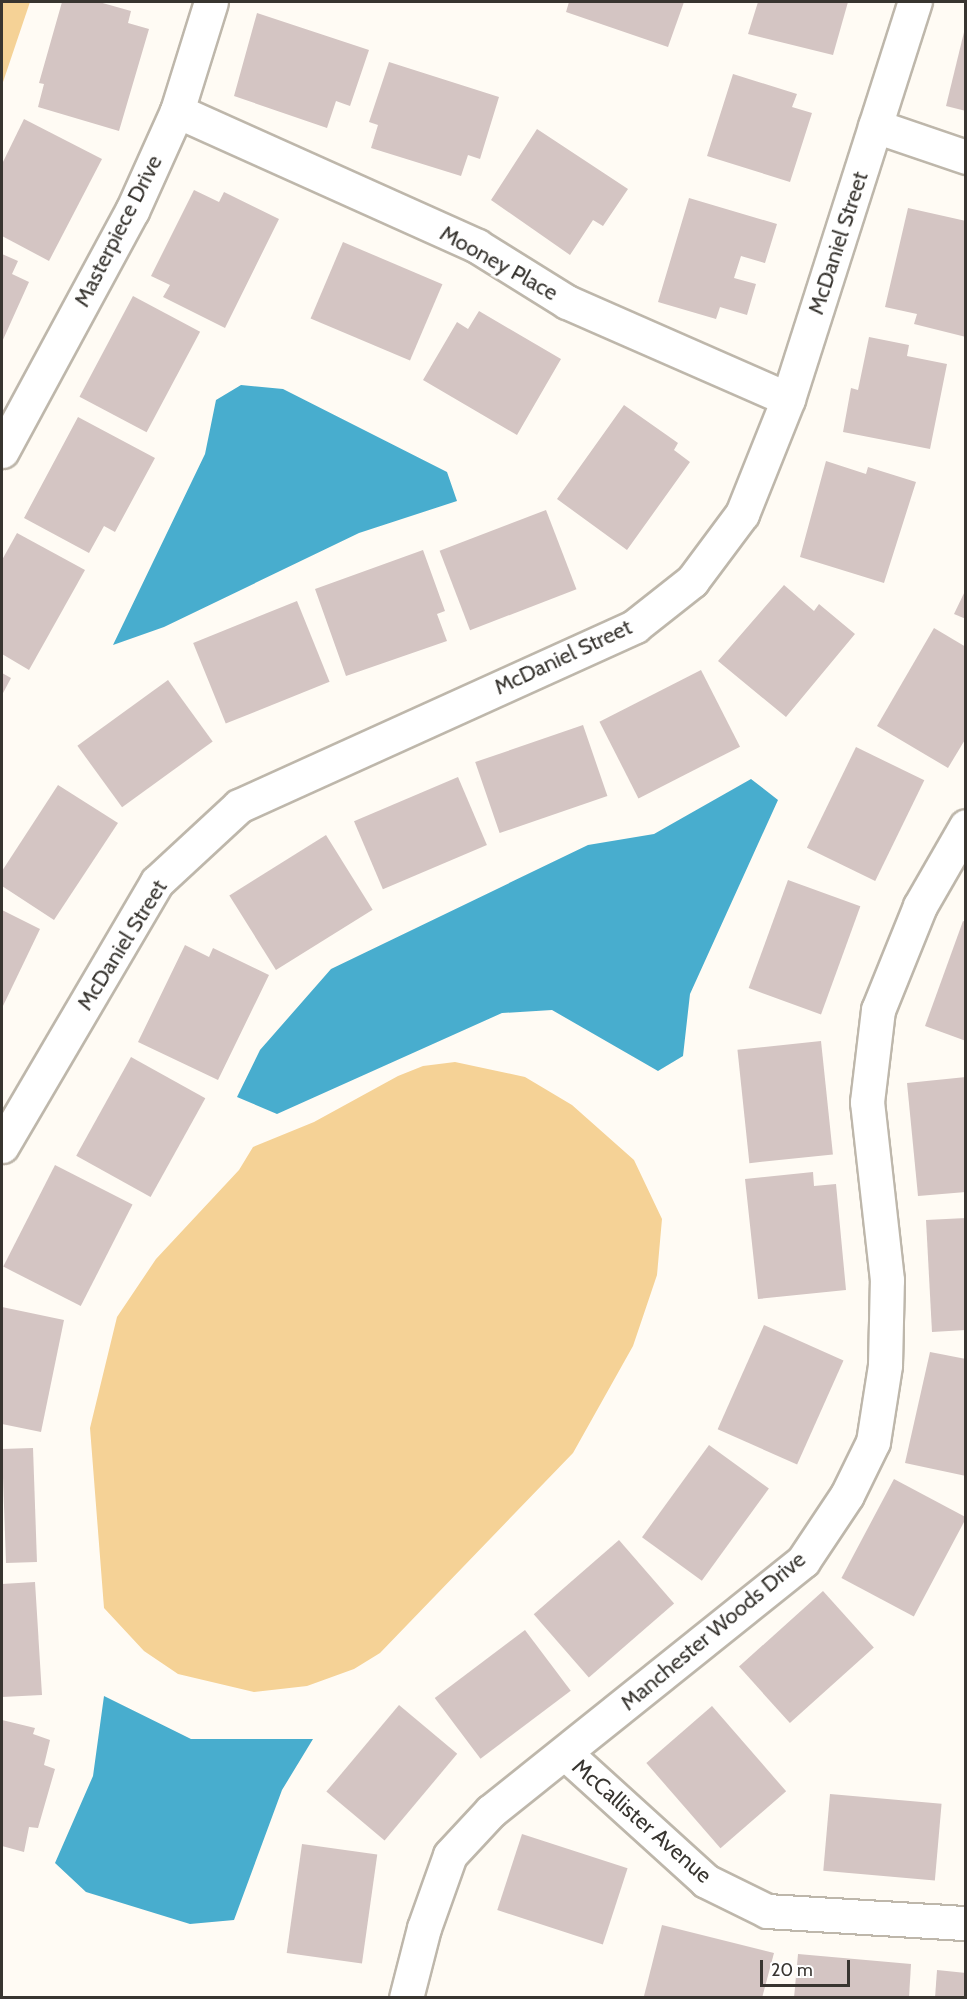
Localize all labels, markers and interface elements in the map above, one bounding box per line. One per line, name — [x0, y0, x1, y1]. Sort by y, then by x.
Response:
street label: Masterpiece Drive — [68, 151, 168, 311]
street label: McDaniel Street — [802, 168, 874, 318]
street label: Mooney Place — [435, 220, 563, 306]
street label: McDaniel Street — [490, 614, 636, 700]
street label: McDaniel Street — [71, 875, 173, 1015]
street label: Manchester Woods Drive — [615, 1546, 811, 1716]
street label: McCallister Avenue — [567, 1753, 717, 1889]
scale bar — [763, 1948, 853, 1986]
text: 20 m — [771, 1959, 813, 1981]

